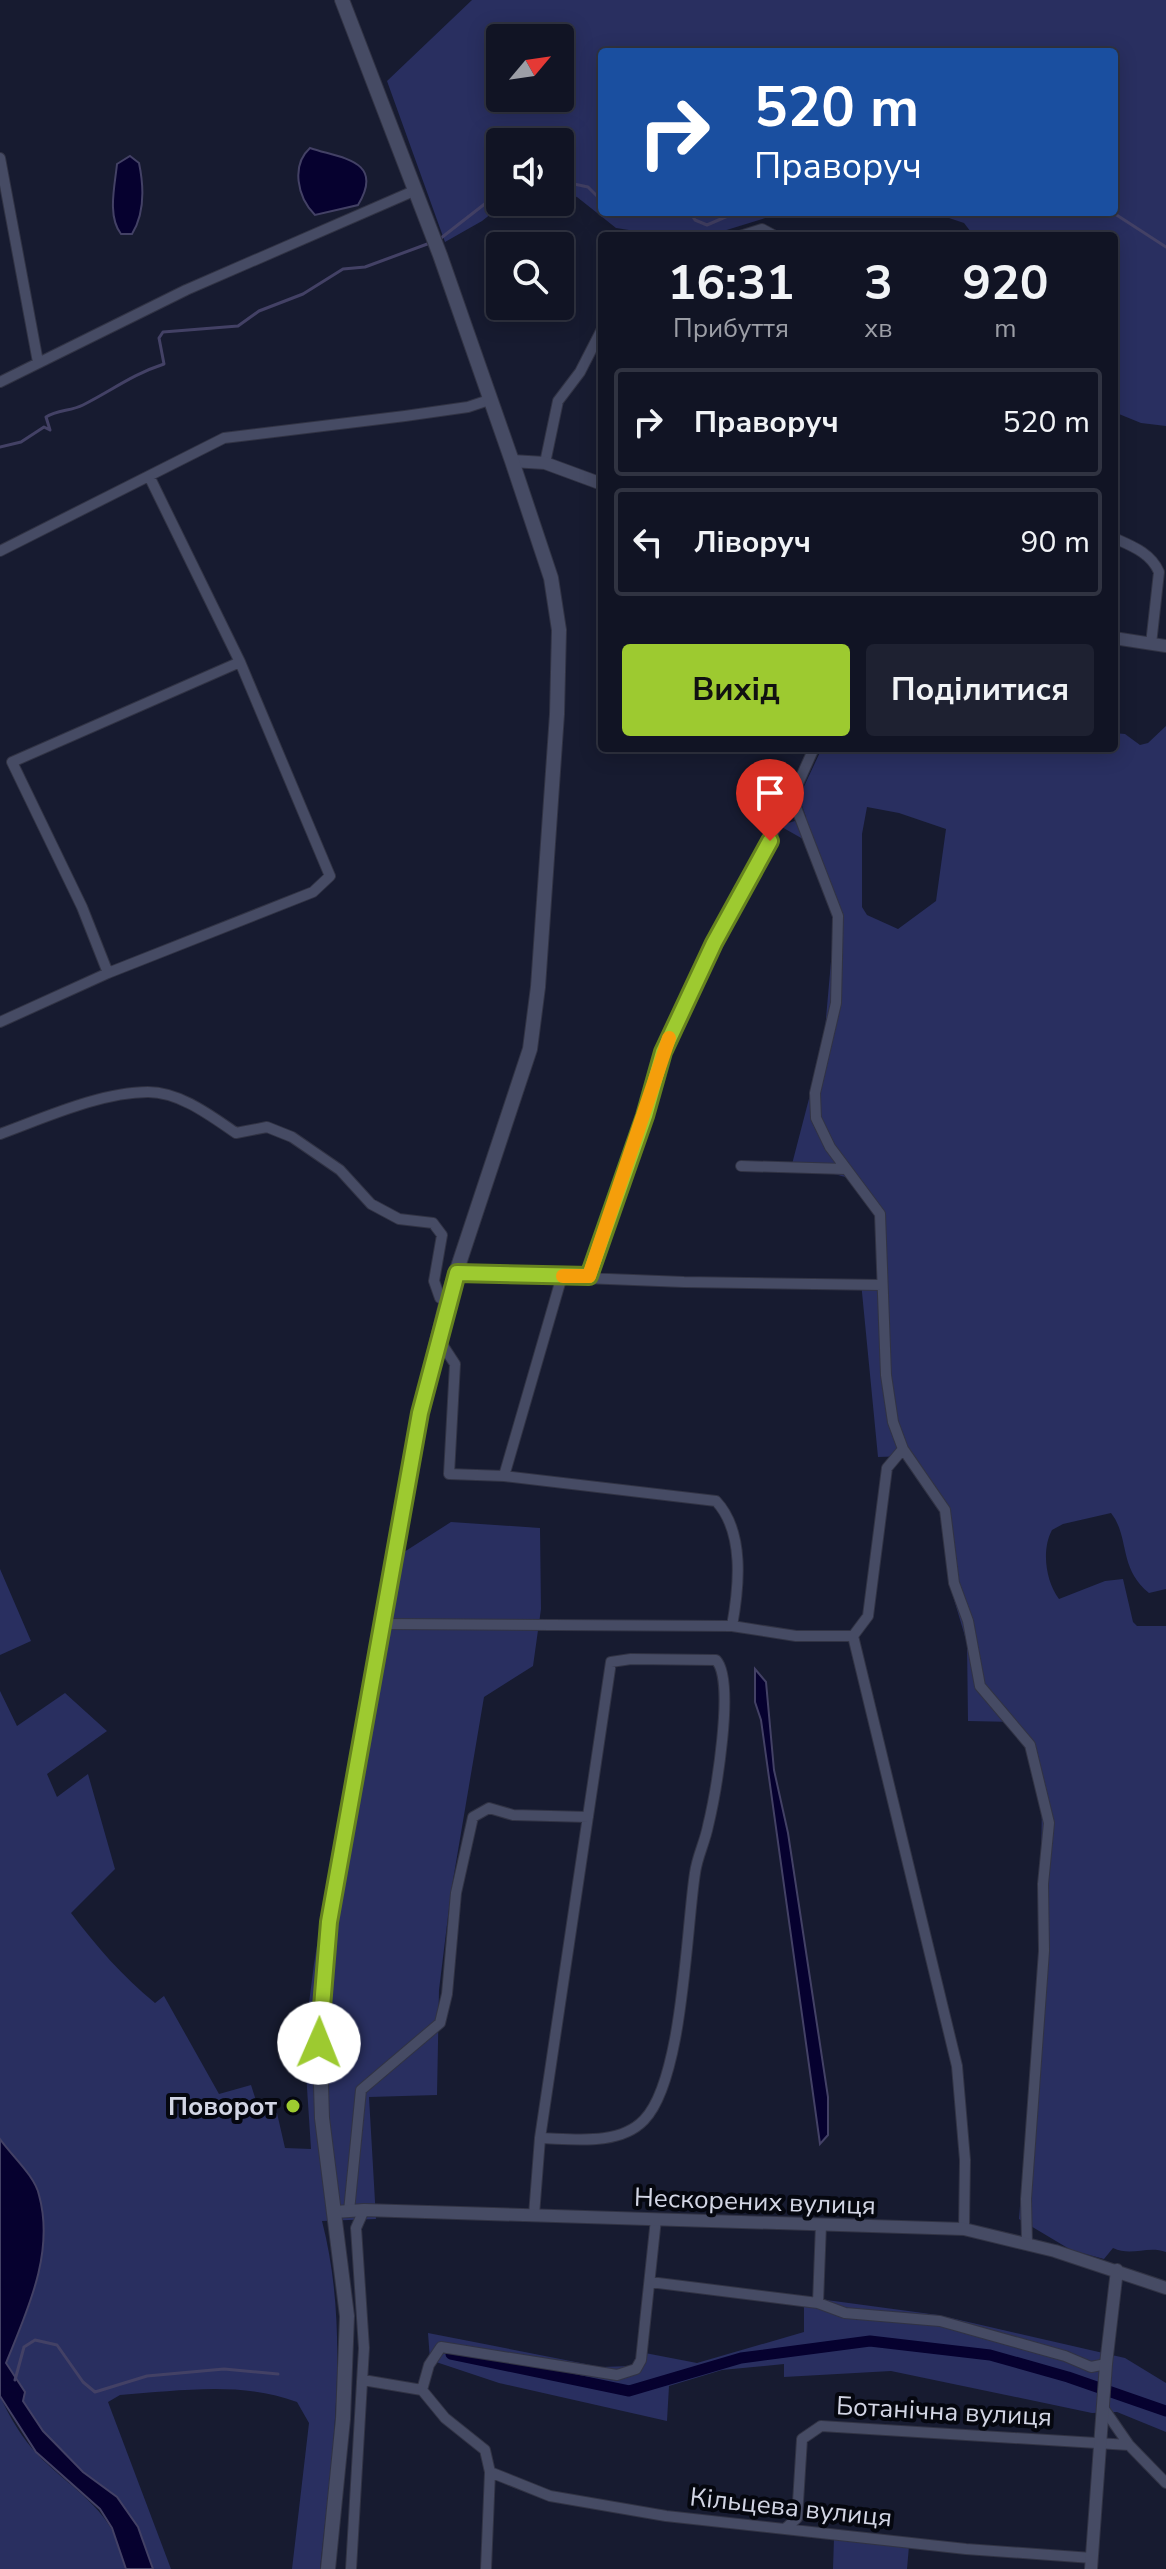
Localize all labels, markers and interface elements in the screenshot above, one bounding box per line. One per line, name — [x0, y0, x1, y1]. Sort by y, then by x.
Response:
north arrow — [486, 24, 574, 112]
map controls — [486, 24, 574, 320]
text: 520 m — [754, 69, 919, 146]
icon: right — [622, 80, 726, 184]
button: sound — [486, 128, 574, 216]
text: Праворуч — [754, 142, 922, 191]
button: search — [486, 232, 574, 320]
text: 16:31 — [667, 250, 795, 316]
text: 3 — [864, 250, 893, 316]
text: 920 — [962, 250, 1049, 316]
text: Прибуття — [673, 311, 789, 346]
text: хв — [864, 311, 892, 346]
text: m — [994, 311, 1016, 346]
icon: right — [626, 400, 670, 444]
text: Праворуч — [694, 402, 839, 443]
text: 520 m — [1003, 402, 1090, 443]
icon: left — [626, 520, 670, 564]
text: Ліворуч — [694, 522, 811, 563]
text: 90 m — [1021, 522, 1090, 563]
button: Вихід — [622, 644, 850, 736]
button: Поділитися — [866, 644, 1094, 736]
pin — [736, 759, 804, 841]
icon: arrive — [748, 771, 792, 815]
position arrow — [277, 2001, 361, 2085]
place label: Поворот — [168, 2089, 278, 2124]
marker: Поворот — [284, 2097, 302, 2115]
street label: Нескорених вулиця — [634, 2180, 876, 2223]
street label: Ботанічна вулиця — [835, 2388, 1053, 2435]
street label: Кільцева вулиця — [688, 2479, 894, 2536]

